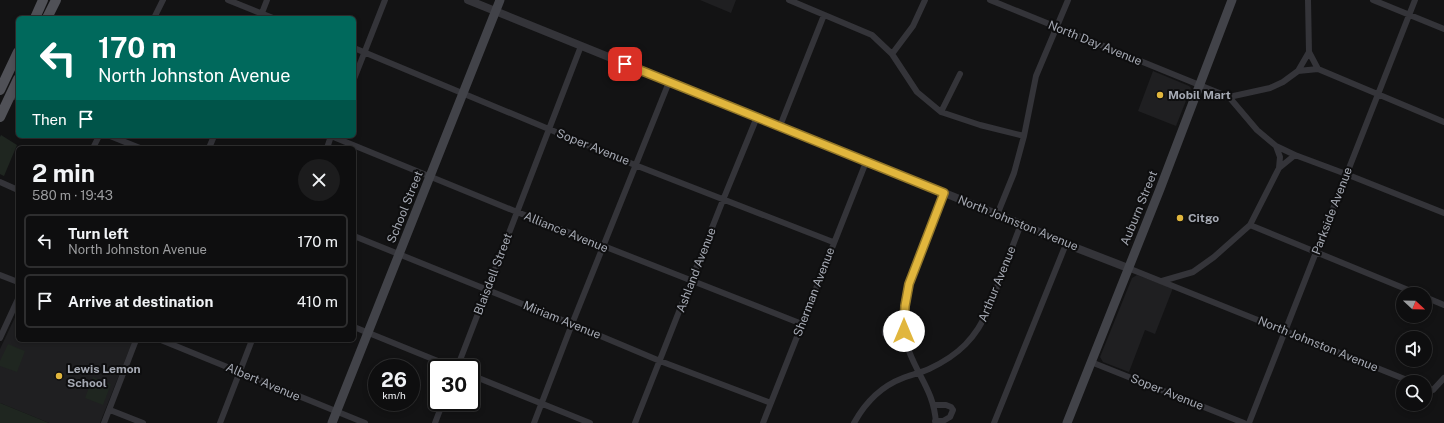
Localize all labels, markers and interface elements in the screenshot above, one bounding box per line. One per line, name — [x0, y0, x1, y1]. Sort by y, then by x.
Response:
street label: North Day Avenue — [1046, 18, 1144, 68]
text: 170 m — [98, 31, 177, 64]
icon: left — [32, 32, 84, 84]
pin — [608, 47, 642, 81]
icon: arrive — [614, 53, 636, 75]
text: North Johnston Avenue — [98, 65, 290, 86]
place label: Mobil Mart — [1168, 88, 1231, 102]
marker: Mobil Mart — [1155, 90, 1165, 100]
icon: arrive — [75, 108, 97, 130]
text: Then — [32, 111, 67, 128]
street label: Soper Avenue — [554, 126, 632, 168]
text: 2 min — [32, 159, 95, 187]
button: close — [298, 159, 340, 201]
street label: Parkside Avenue — [1309, 165, 1355, 257]
street label: Auburn Street — [1118, 168, 1160, 247]
street label: School Street — [384, 169, 426, 245]
text: 580 m · 19:43 — [32, 188, 113, 203]
street label: North Johnston Avenue — [956, 192, 1080, 254]
street label: Alliance Avenue — [522, 209, 610, 255]
place label: Citgo — [1188, 211, 1219, 225]
marker: Citgo — [1175, 213, 1185, 223]
text: Turn left — [68, 225, 129, 242]
street label: Ashland Avenue — [673, 225, 719, 314]
icon: left — [34, 230, 56, 252]
street label: Blaisdell Street — [471, 231, 515, 317]
text: 170 m — [297, 233, 338, 250]
text: North Johnston Avenue — [68, 242, 207, 257]
street label: Arthur Avenue — [975, 244, 1019, 324]
street label: Sherman Avenue — [791, 245, 838, 339]
north arrow — [1396, 287, 1432, 323]
map controls — [1396, 287, 1432, 411]
icon: arrive — [34, 290, 56, 312]
text: Arrive at destination — [68, 293, 213, 310]
text: 410 m — [297, 293, 338, 310]
street label: Miriam Avenue — [521, 298, 603, 342]
position arrow — [883, 310, 925, 352]
street label: North Johnston Avenue — [1256, 313, 1380, 375]
button: sound — [1396, 331, 1432, 367]
speed limit sign: 30 — [428, 359, 480, 411]
street label: Albert Avenue — [224, 360, 302, 404]
place label: Lewis Lemon School — [67, 362, 141, 390]
text: 26 — [381, 368, 407, 392]
marker: Lewis Lemon School — [54, 371, 64, 381]
street label: Soper Avenue — [1128, 371, 1206, 413]
button: search — [1396, 375, 1432, 411]
text: km/h — [382, 389, 406, 401]

